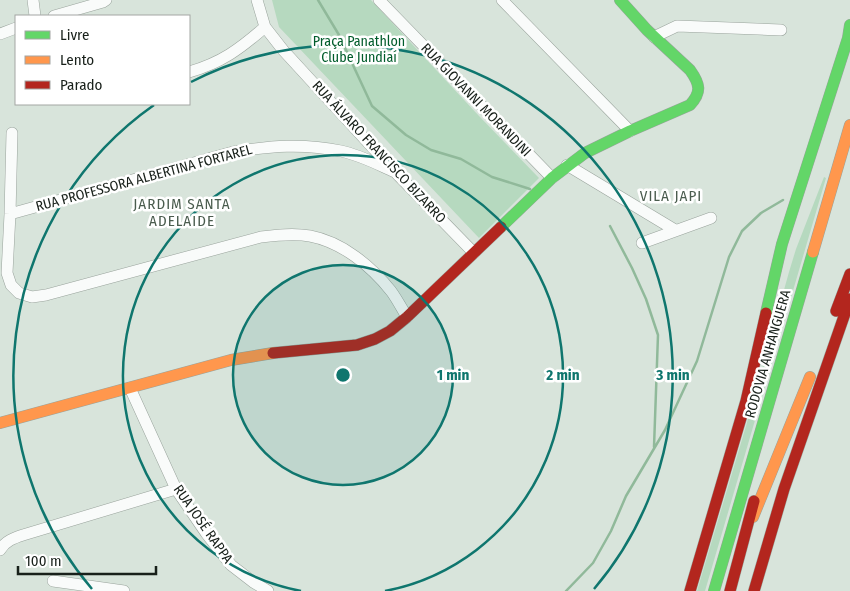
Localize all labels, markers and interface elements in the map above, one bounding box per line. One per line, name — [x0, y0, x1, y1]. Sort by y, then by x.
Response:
legend — [15, 15, 190, 105]
text: Livre — [60, 26, 89, 44]
park label: Praça Panathlon Clube Jundiaí — [313, 33, 405, 66]
street label: RUA GIOVANNI MORANDINI — [417, 40, 535, 160]
text: Lento — [60, 51, 94, 69]
text: Parado — [60, 76, 103, 94]
street label: RUA ÁLVARO FRANCISCO BIZARRO — [309, 77, 450, 227]
street label: RUA PROFESSORA ALBERTINA FORTAREL — [34, 141, 254, 215]
district label: VILA JAPI — [640, 187, 702, 205]
district label: JARDIM SANTA ADELAIDE — [133, 195, 231, 230]
street label: RODOVIA ANHANGUERA — [742, 287, 795, 420]
centre of rings — [334, 366, 352, 384]
text: 1 min — [437, 366, 469, 384]
text: 2 min — [545, 366, 580, 384]
text: 3 min — [655, 366, 690, 384]
street label: RUA JOSÉ RAPPA — [170, 481, 237, 567]
scale bar — [18, 544, 155, 576]
text: 100 m — [25, 552, 62, 570]

